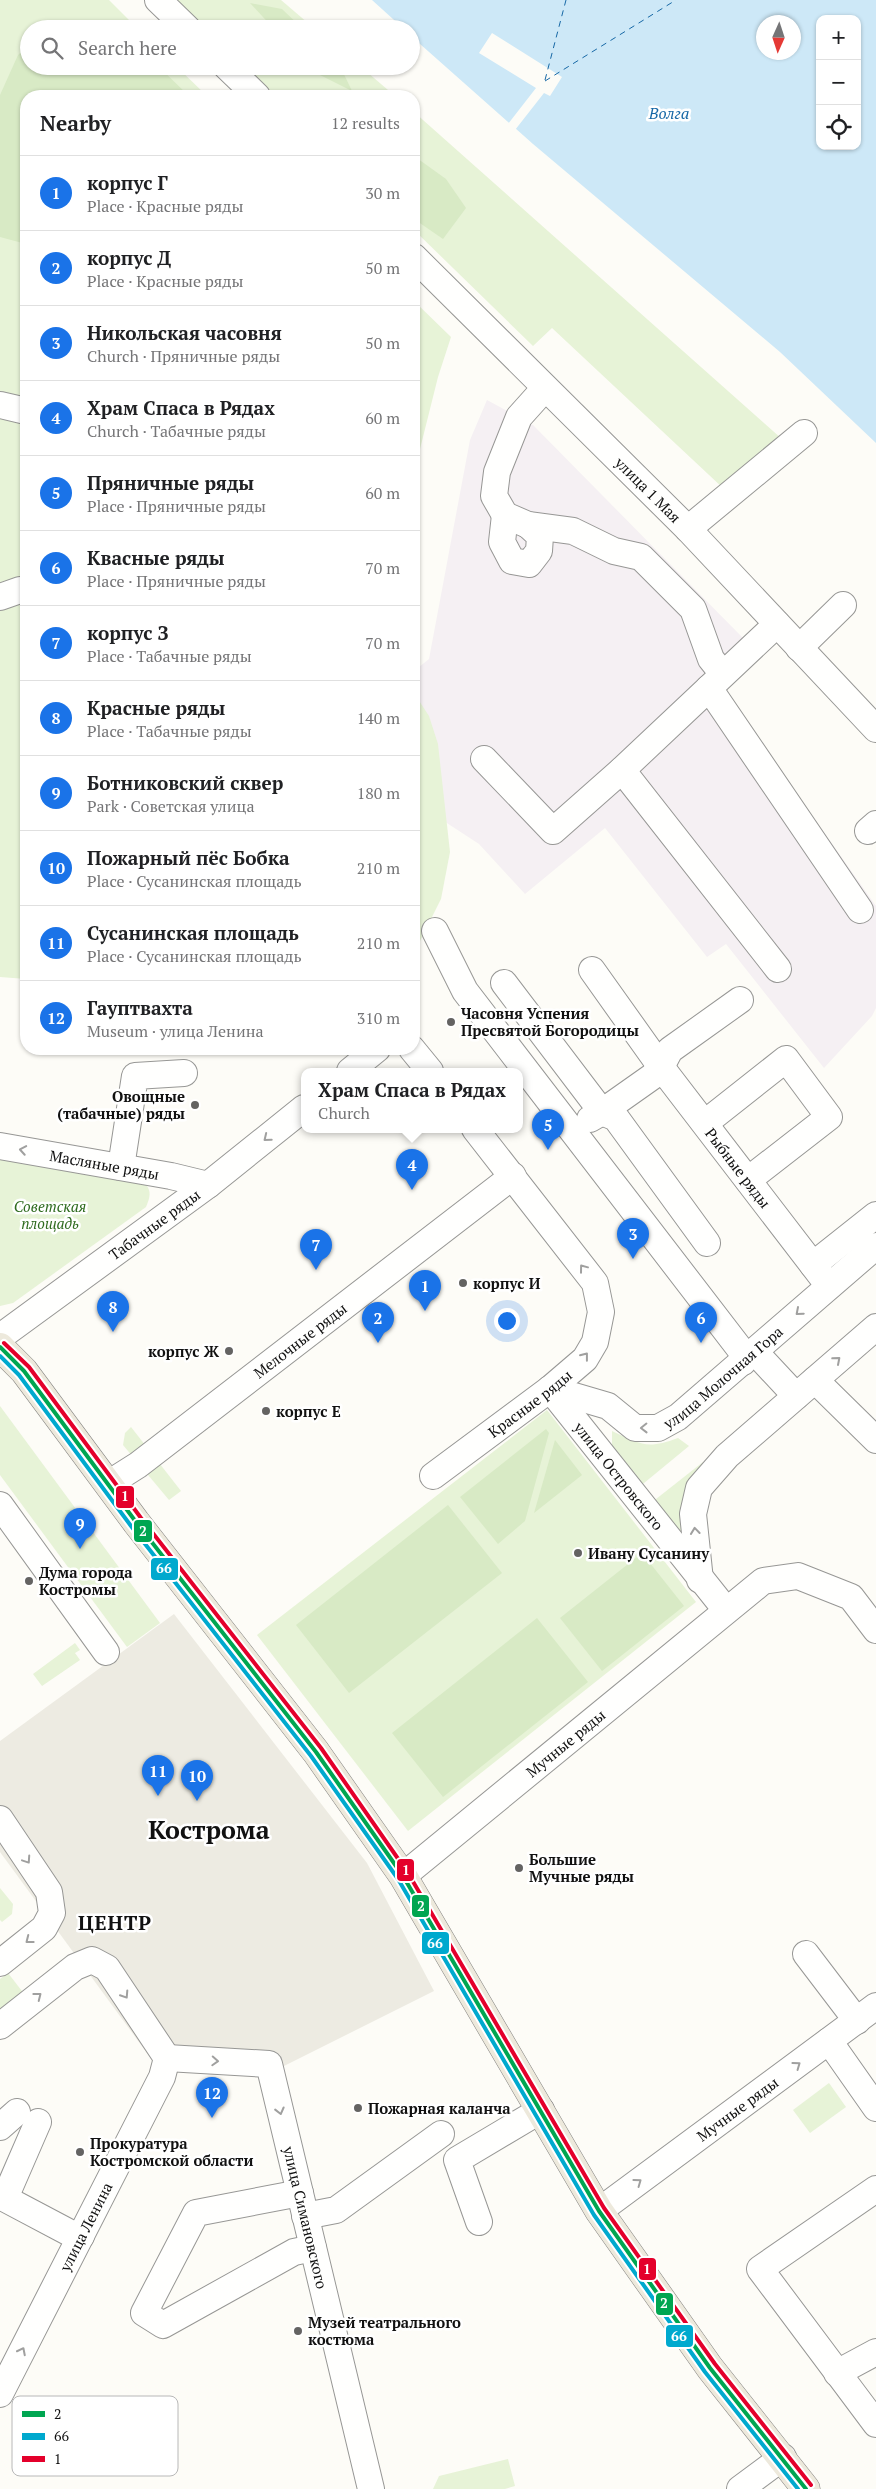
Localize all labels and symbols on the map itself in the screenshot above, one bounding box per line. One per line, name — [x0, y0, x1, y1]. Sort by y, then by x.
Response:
north arrow — [756, 15, 801, 60]
water label: Волга — [648, 102, 689, 124]
street label: улица 1 Мая — [610, 452, 686, 527]
place label: Часовня Успения Пресвятой Богородицы — [461, 1003, 639, 1040]
marker: Часовня Успения Пресвятой Богородицы — [445, 1016, 457, 1028]
place label: Овощные (табачные) ряды — [57, 1086, 186, 1123]
marker: Овощные (табачные) ряды — [189, 1099, 201, 1111]
pin: 5 — [532, 1109, 564, 1150]
street label: Рыбные ряды — [701, 1124, 775, 1212]
one-way arrow — [263, 1133, 272, 1142]
street label: Масляные ряды — [48, 1145, 161, 1184]
one-way arrow — [19, 1146, 27, 1156]
pin: 4 — [396, 1149, 428, 1190]
street label: Табачные ряды — [105, 1184, 204, 1264]
park label: Советская площадь — [14, 1196, 86, 1233]
pin: 3 — [617, 1218, 649, 1259]
pin: 7 — [300, 1229, 332, 1270]
one-way arrow — [580, 1264, 589, 1274]
pin: 1 — [409, 1270, 441, 1311]
place label: корпус И — [473, 1273, 541, 1293]
marker: корпус И — [457, 1277, 469, 1289]
pin: 8 — [97, 1291, 129, 1332]
street label: Мелочные ряды — [249, 1298, 351, 1382]
pin: 2 — [362, 1302, 394, 1343]
pin: 6 — [685, 1302, 717, 1343]
one-way arrow — [796, 1307, 805, 1316]
your location — [494, 1308, 520, 1334]
street label: улица Молочная Гора — [659, 1321, 787, 1434]
place label: корпус Ж — [148, 1341, 220, 1361]
marker: корпус Ж — [223, 1345, 235, 1357]
one-way arrow — [580, 1353, 589, 1362]
one-way arrow — [832, 1357, 841, 1366]
street label: Красные ряды — [484, 1365, 576, 1442]
place label: корпус Е — [276, 1401, 341, 1421]
marker: корпус Е — [260, 1405, 272, 1417]
street label: улица Островского — [569, 1417, 668, 1534]
one-way arrow — [639, 1423, 647, 1433]
line badge: 1 — [115, 1485, 135, 1509]
text: 1 — [121, 1486, 129, 1505]
pin: 9 — [64, 1508, 96, 1549]
line badge: 2 — [133, 1519, 153, 1543]
text: 2 — [139, 1521, 147, 1540]
one-way arrow — [690, 1527, 701, 1535]
place label: Ивану Сусанину — [588, 1543, 710, 1563]
marker: Ивану Сусанину — [572, 1547, 584, 1559]
line badge: 66 — [150, 1557, 179, 1581]
text: 66 — [156, 1558, 172, 1577]
place label: Дума города Костромы — [39, 1562, 133, 1599]
marker: Дума города Костромы — [23, 1575, 35, 1587]
street label: Мучные ряды — [522, 1705, 609, 1781]
pin: 11 — [142, 1755, 174, 1796]
pin: 10 — [181, 1760, 213, 1801]
district label: Кострома — [148, 1813, 270, 1846]
place label: Большие Мучные ряды — [529, 1849, 635, 1886]
one-way arrow — [21, 1854, 30, 1863]
line badge: 1 — [396, 1858, 415, 1882]
text: 1 — [402, 1860, 410, 1879]
marker: Большие Мучные ряды — [513, 1862, 525, 1874]
line badge: 2 — [411, 1894, 430, 1918]
text: 2 — [417, 1896, 425, 1915]
district label: ЦЕНТР — [78, 1909, 152, 1936]
line badge: 66 — [421, 1931, 450, 1955]
text: 66 — [427, 1933, 443, 1952]
one-way arrow — [26, 1935, 35, 1943]
one-way arrow — [119, 1989, 128, 1998]
one-way arrow — [32, 1993, 41, 2001]
one-way arrow — [212, 2055, 220, 2066]
one-way arrow — [791, 2062, 801, 2071]
street label: Мучные ряды — [692, 2072, 782, 2145]
pin: 12 — [196, 2077, 228, 2118]
place label: Пожарная каланча — [368, 2098, 511, 2118]
marker: Пожарная каланча — [352, 2102, 364, 2114]
one-way arrow — [274, 2107, 285, 2116]
place label: Прокуратура Костромской области — [90, 2133, 253, 2170]
street label: улица Симановского — [279, 2143, 333, 2291]
marker: Прокуратура Костромской области — [74, 2146, 86, 2158]
street label: улица Ленина — [54, 2178, 117, 2275]
one-way arrow — [632, 2179, 642, 2188]
line badge: 1 — [638, 2257, 657, 2281]
text: 1 — [643, 2259, 651, 2278]
line badge: 2 — [655, 2292, 674, 2316]
text: 2 — [660, 2293, 668, 2312]
place label: Музей театрального костюма — [308, 2312, 461, 2349]
line badge: 66 — [665, 2324, 694, 2348]
marker: Музей театрального костюма — [292, 2325, 304, 2337]
text: 66 — [671, 2326, 687, 2345]
one-way arrow — [16, 2347, 26, 2356]
legend — [12, 2396, 178, 2476]
text: 2 — [54, 2404, 61, 2423]
text: 66 — [54, 2426, 69, 2445]
text: 1 — [54, 2449, 61, 2468]

